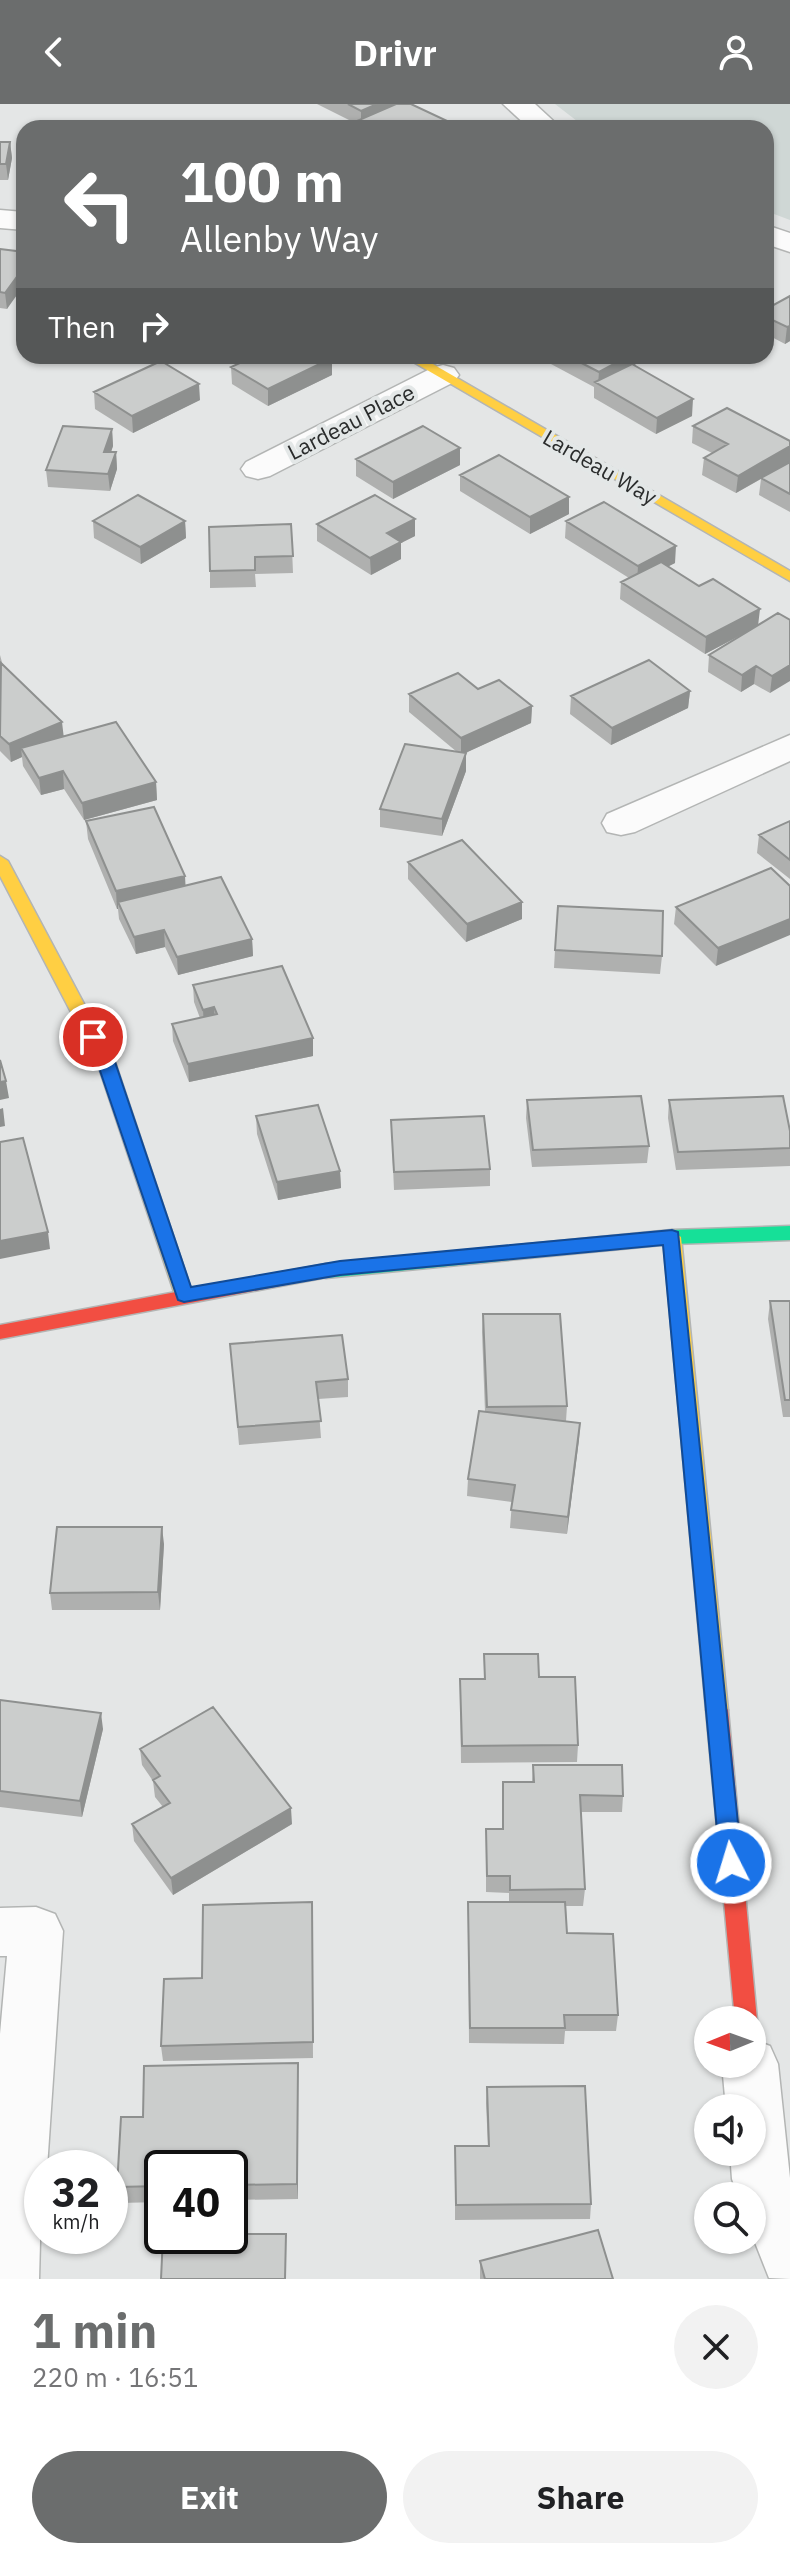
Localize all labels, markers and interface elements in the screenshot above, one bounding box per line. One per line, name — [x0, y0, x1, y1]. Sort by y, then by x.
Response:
text: Drivr — [353, 29, 437, 76]
icon: back — [32, 30, 76, 74]
icon: person — [714, 30, 758, 74]
text: 100 m — [180, 145, 344, 217]
icon: left — [48, 152, 152, 256]
text: Allenby Way — [180, 215, 379, 262]
icon: right — [132, 304, 176, 348]
text: Then — [48, 307, 116, 346]
street label: Lardeau Place — [282, 377, 419, 466]
street label: Lardeau Way — [538, 422, 662, 511]
pin — [59, 1003, 127, 1071]
icon: arrive — [71, 1015, 115, 1059]
position arrow — [689, 1821, 773, 1905]
north arrow — [694, 2006, 766, 2078]
map controls — [694, 2006, 766, 2254]
button: sound — [694, 2094, 766, 2166]
speed limit sign: 40 — [144, 2150, 248, 2254]
text: 32 — [52, 2166, 100, 2218]
button: search — [694, 2182, 766, 2254]
text: km/h — [52, 2208, 100, 2235]
text: 1 min — [32, 2299, 157, 2361]
button: close — [674, 2305, 758, 2389]
text: 220 m · 16:51 — [32, 2360, 198, 2394]
button: Exit — [32, 2451, 387, 2543]
button: Share — [403, 2451, 758, 2543]

